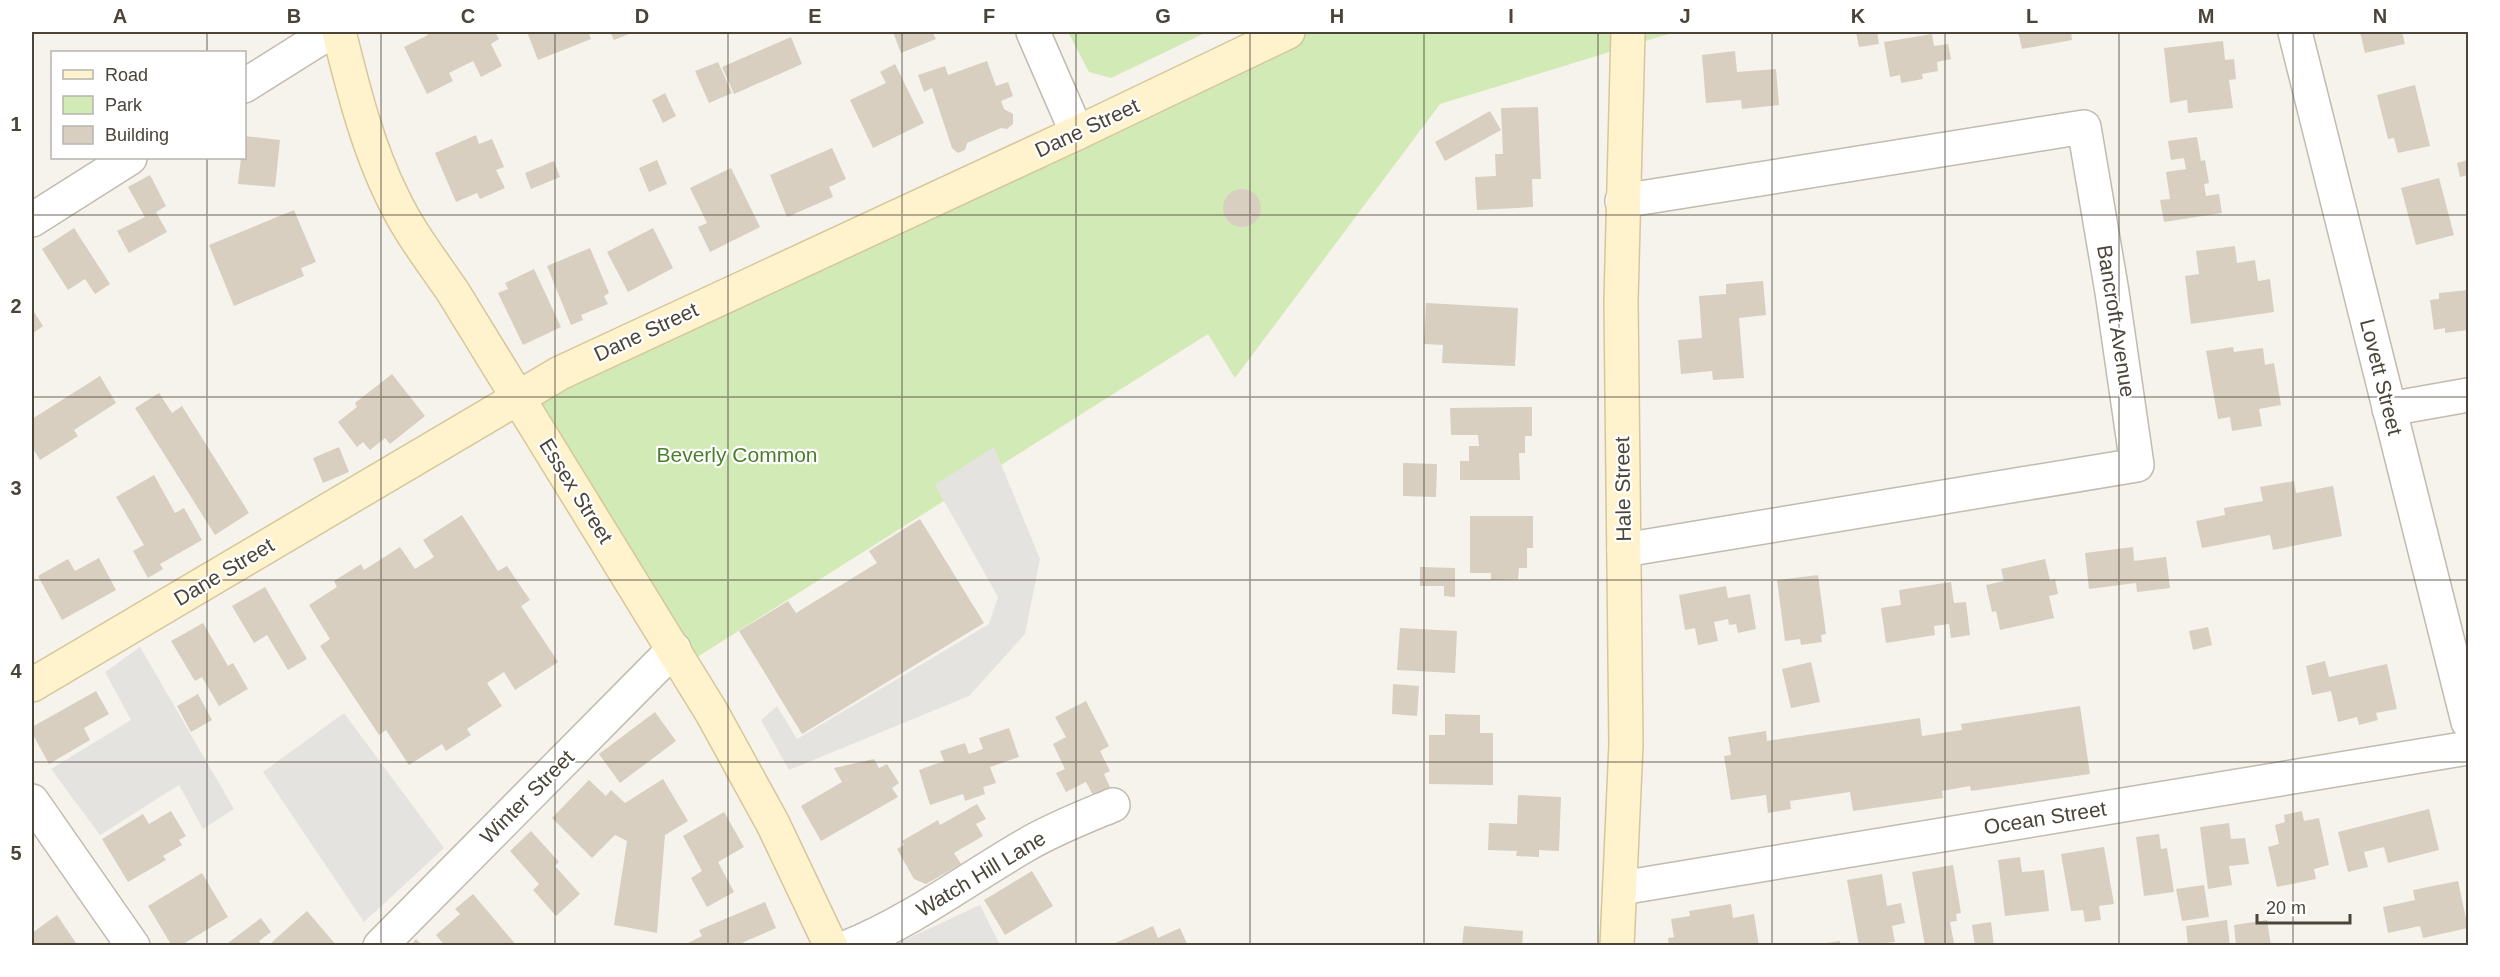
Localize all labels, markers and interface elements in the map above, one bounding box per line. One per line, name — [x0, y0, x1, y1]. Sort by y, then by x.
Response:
text: A — [113, 5, 127, 27]
text: B — [287, 5, 301, 27]
text: C — [461, 5, 475, 27]
text: D — [635, 5, 649, 27]
text: E — [808, 5, 822, 27]
text: F — [983, 5, 995, 27]
text: G — [1155, 5, 1171, 27]
text: H — [1330, 5, 1344, 27]
text: I — [1508, 5, 1514, 27]
text: J — [1679, 5, 1691, 27]
text: K — [1851, 5, 1866, 27]
text: L — [2026, 5, 2038, 27]
text: M — [2198, 5, 2214, 27]
text: N — [2373, 5, 2387, 27]
legend — [51, 51, 246, 159]
text: Road — [105, 65, 148, 85]
street label: Dane Street — [1031, 93, 1143, 162]
text: Park — [105, 95, 143, 115]
text: 1 — [10, 113, 22, 135]
text: Building — [105, 125, 169, 145]
street label: Bancroft Avenue — [2093, 243, 2140, 399]
text: 2 — [10, 295, 22, 317]
street label: Dane Street — [590, 297, 702, 366]
street label: Lovett Street — [2356, 316, 2407, 438]
street label: Essex Street — [535, 434, 618, 547]
street label: Hale Street — [1610, 436, 1635, 542]
park label: Beverly Common — [656, 443, 818, 466]
text: 3 — [10, 477, 22, 499]
street label: Dane Street — [170, 533, 278, 610]
text: 4 — [10, 660, 22, 682]
street label: Winter Street — [475, 745, 578, 848]
street label: Ocean Street — [1982, 796, 2108, 839]
street label: Watch Hill Lane — [912, 826, 1049, 921]
text: 5 — [10, 842, 22, 864]
scale bar — [2257, 887, 2350, 925]
text: 20 m — [2266, 898, 2306, 918]

